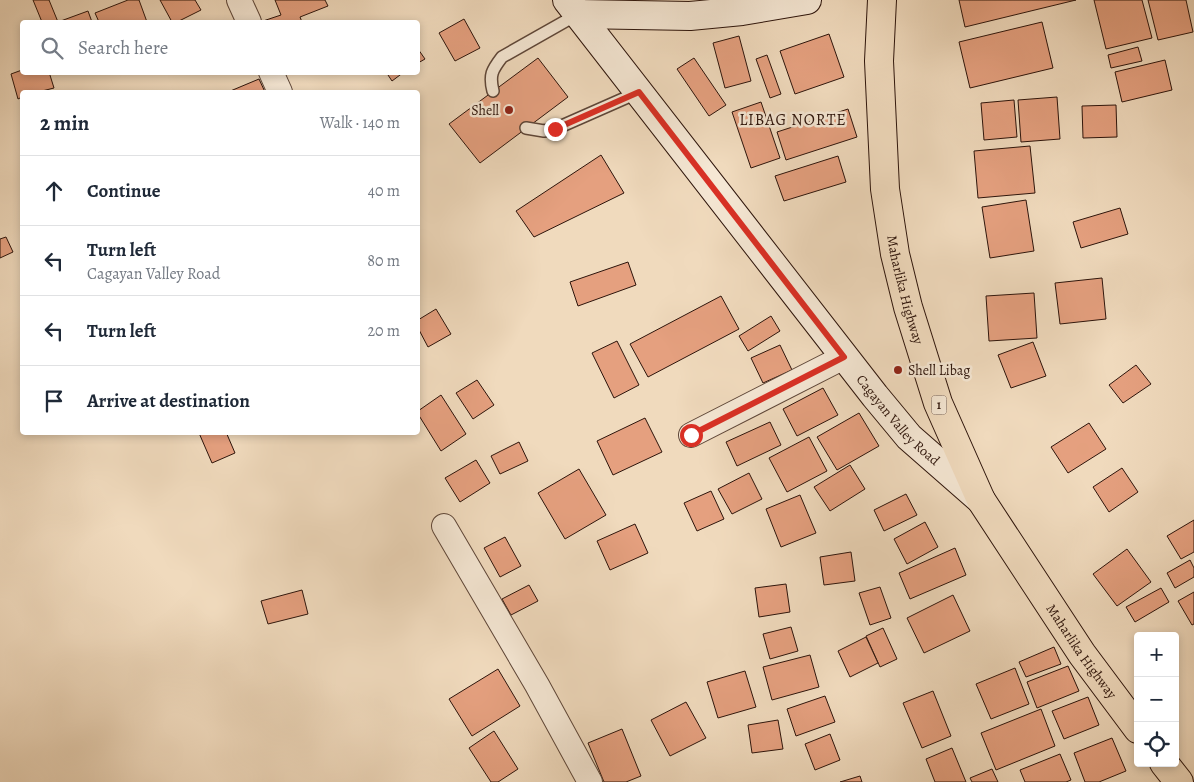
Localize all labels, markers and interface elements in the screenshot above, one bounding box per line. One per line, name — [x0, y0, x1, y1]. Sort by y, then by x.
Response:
search box — [20, 20, 420, 75]
icon: search — [38, 34, 66, 62]
text: Search here — [78, 35, 168, 61]
place label: Shell — [471, 101, 500, 120]
marker: Shell — [503, 104, 515, 116]
text: 2 min — [40, 109, 89, 137]
district label: LIBAG NORTE — [739, 109, 847, 131]
text: Walk · 140 m — [320, 112, 400, 134]
route end — [544, 118, 567, 141]
icon: ahead — [40, 177, 68, 205]
text: Continue — [87, 178, 161, 204]
text: 40 m — [368, 180, 400, 202]
street label: Maharlika Highway — [882, 234, 928, 347]
text: Turn left — [87, 237, 156, 263]
icon: left — [40, 247, 68, 275]
text: 80 m — [367, 250, 400, 272]
text: Cagayan Valley Road — [87, 263, 220, 285]
icon: left — [40, 317, 68, 345]
text: Turn left — [87, 318, 156, 344]
text: 20 m — [367, 320, 400, 342]
place label: Shell Libag — [908, 361, 970, 380]
marker: Shell Libag — [892, 364, 904, 376]
street label: Cagayan Valley Road — [852, 371, 944, 470]
icon: arrive — [40, 387, 68, 415]
text: Arrive at destination — [87, 388, 250, 414]
road number: 1 — [932, 396, 946, 414]
route start — [680, 424, 703, 447]
street label: Maharlika Highway — [1042, 600, 1122, 703]
map controls — [1134, 632, 1179, 767]
button: + — [1134, 632, 1179, 677]
button: − — [1134, 677, 1179, 722]
button: locate — [1134, 722, 1179, 767]

